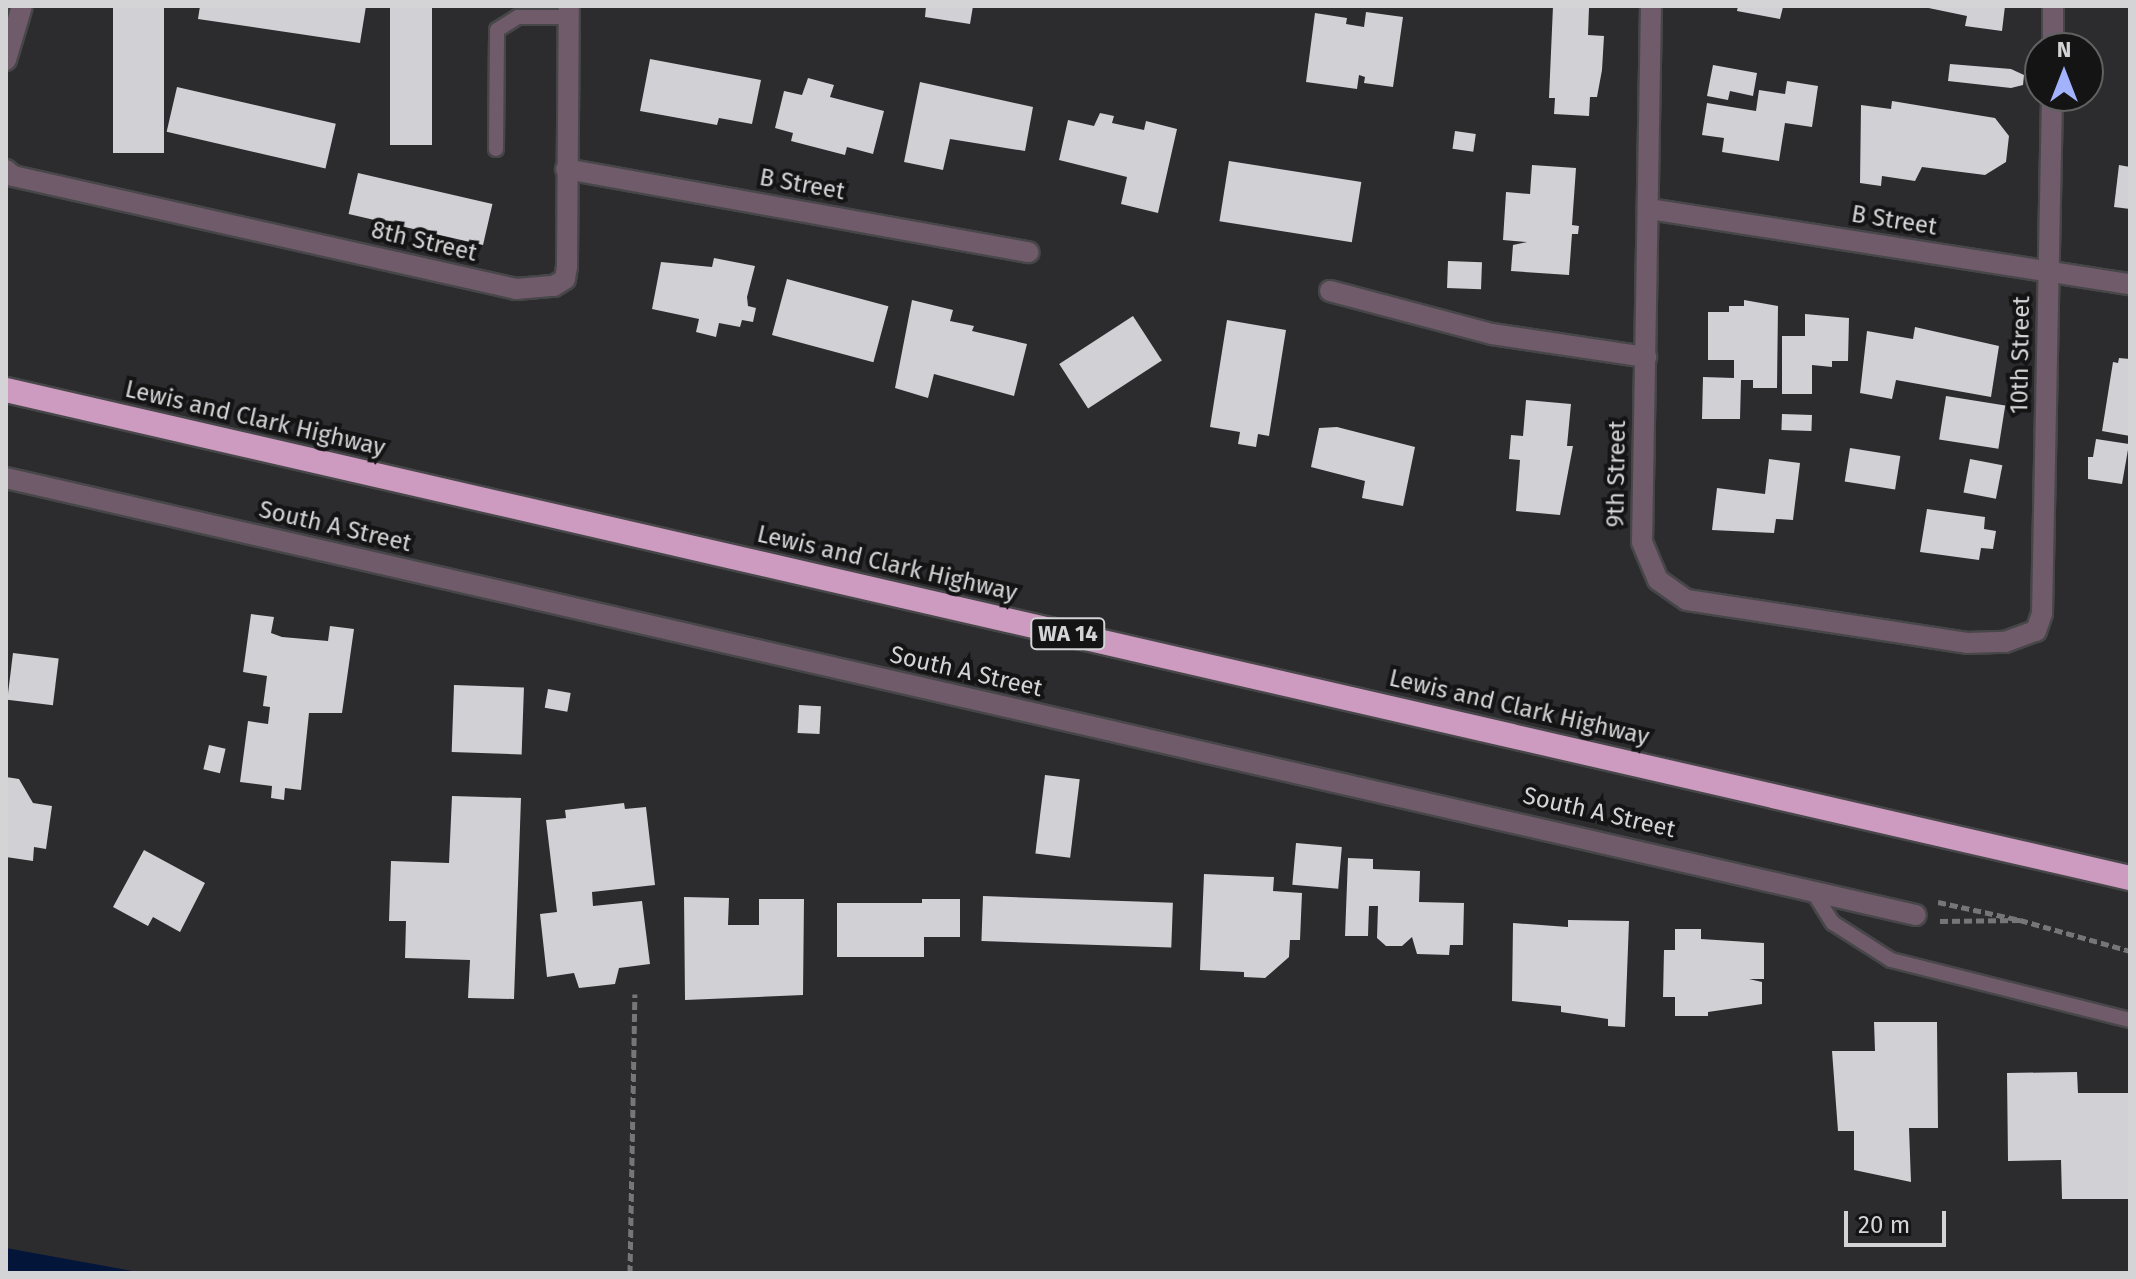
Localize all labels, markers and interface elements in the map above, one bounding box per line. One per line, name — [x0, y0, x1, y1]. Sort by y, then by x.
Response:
north arrow — [2024, 32, 2104, 112]
text: N — [2057, 36, 2071, 63]
street label: B Street — [757, 163, 847, 207]
street label: B Street — [1849, 200, 1939, 242]
street label: 8th Street — [368, 216, 480, 268]
street label: 10th Street — [2006, 296, 2036, 414]
street label: Lewis and Clark Highway — [122, 375, 388, 463]
street label: 9th Street — [1602, 420, 1632, 528]
street label: South A Street — [256, 495, 414, 559]
street label: Lewis and Clark Highway — [754, 520, 1020, 608]
road number: WA 14 — [1030, 616, 1106, 652]
street label: South A Street — [887, 640, 1045, 704]
street label: Lewis and Clark Highway — [1386, 664, 1652, 752]
street label: South A Street — [1520, 781, 1678, 845]
scale bar — [1848, 1195, 1950, 1245]
text: 20 m — [1858, 1211, 1910, 1239]

